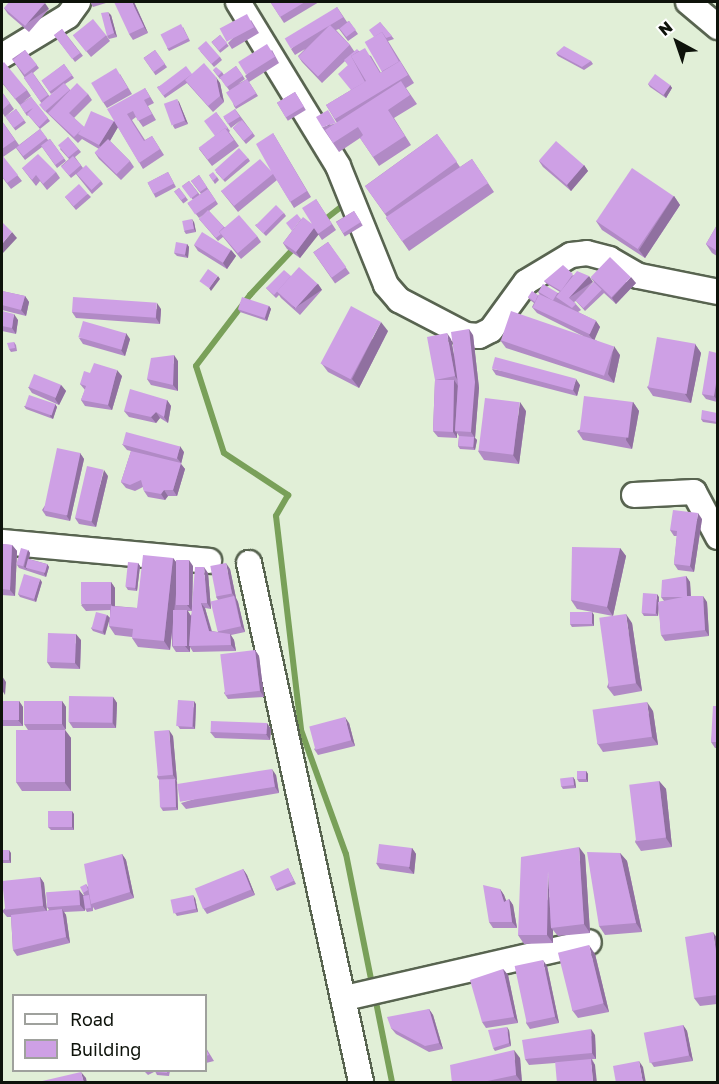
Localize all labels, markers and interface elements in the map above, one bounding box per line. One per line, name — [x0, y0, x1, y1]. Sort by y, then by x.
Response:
north arrow — [647, 12, 707, 72]
text: N — [654, 17, 677, 40]
legend — [12, 994, 207, 1072]
text: Road — [70, 1008, 114, 1030]
text: Building — [70, 1038, 141, 1060]

